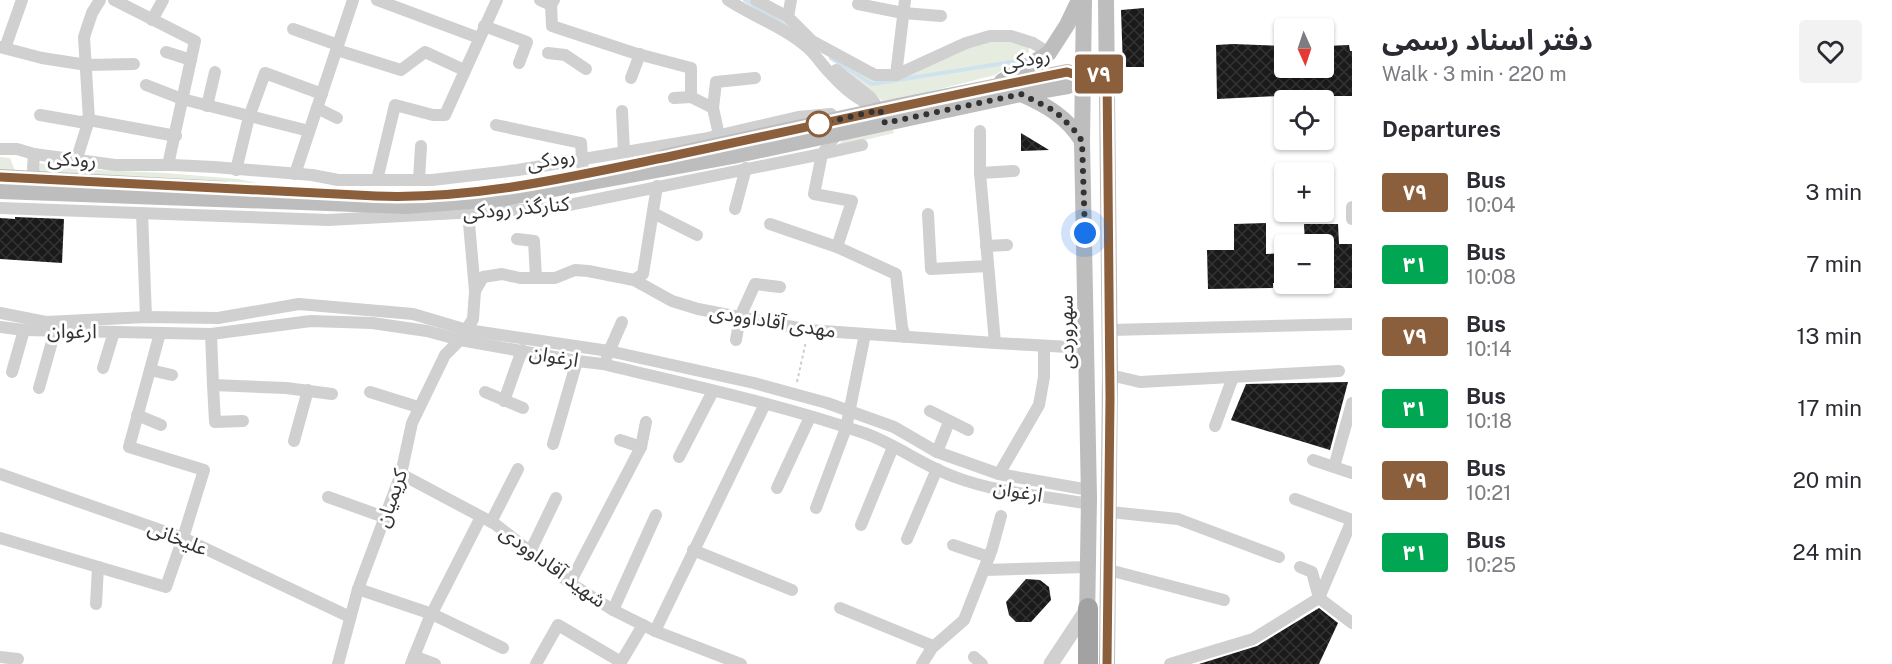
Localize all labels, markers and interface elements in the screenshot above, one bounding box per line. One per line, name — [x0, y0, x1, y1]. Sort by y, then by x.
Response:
north arrow — [1274, 18, 1334, 78]
map controls — [1274, 18, 1334, 294]
button: heart — [1799, 20, 1862, 83]
text: دفتر اسناد رسمی — [1382, 23, 1593, 56]
street label: رودکی — [1000, 43, 1052, 75]
line badge: ۷۹ — [1072, 54, 1126, 94]
text: ۷۹ — [1087, 62, 1111, 87]
text: Walk · 3 min · 220 m — [1382, 62, 1566, 86]
button: locate — [1274, 90, 1334, 150]
unlabelled marker — [806, 111, 832, 137]
text: Departures — [1382, 116, 1501, 142]
street label: رودکی — [525, 143, 577, 175]
street label: رودکی — [47, 146, 97, 172]
button: + — [1274, 162, 1334, 222]
text: Bus — [1466, 167, 1506, 193]
text: 3 min — [1805, 179, 1862, 205]
text: ۷۹ — [1403, 180, 1427, 205]
street label: کنارگذر رودکی — [461, 191, 571, 225]
text: 10:04 — [1466, 193, 1516, 217]
your location — [1070, 218, 1100, 248]
button: − — [1274, 234, 1334, 294]
text: Bus — [1466, 239, 1506, 265]
text: 7 min — [1806, 251, 1862, 277]
text: ۳۱ — [1403, 252, 1427, 277]
text: 10:08 — [1466, 265, 1516, 289]
street label: سهروردی — [1053, 295, 1079, 369]
street label: مهدی آقاداوودی — [708, 299, 838, 343]
text: Bus — [1466, 311, 1506, 337]
street label: ارغوان — [47, 319, 97, 343]
text: 13 min — [1797, 323, 1862, 349]
text: ۷۹ — [1403, 324, 1427, 349]
text: 10:14 — [1466, 337, 1512, 361]
street label: ارغوان — [528, 340, 580, 372]
text: Bus — [1466, 383, 1506, 409]
text: 17 min — [1797, 395, 1862, 421]
text: ۳۱ — [1403, 396, 1427, 421]
text: 10:18 — [1466, 409, 1512, 433]
text: Bus — [1466, 455, 1506, 481]
street label: کریمیان — [370, 465, 412, 530]
text: 20 min — [1793, 467, 1862, 493]
text: ۷۹ — [1403, 468, 1427, 493]
street label: ارغوان — [992, 475, 1044, 507]
text: 10:21 — [1466, 481, 1511, 505]
street label: علیخانی — [145, 515, 211, 561]
street label: شهید آقاداوودی — [495, 520, 611, 612]
text: Bus — [1466, 527, 1506, 553]
text: 24 min — [1792, 539, 1862, 565]
text: ۳۱ — [1403, 540, 1427, 565]
text: 10:25 — [1466, 553, 1516, 577]

